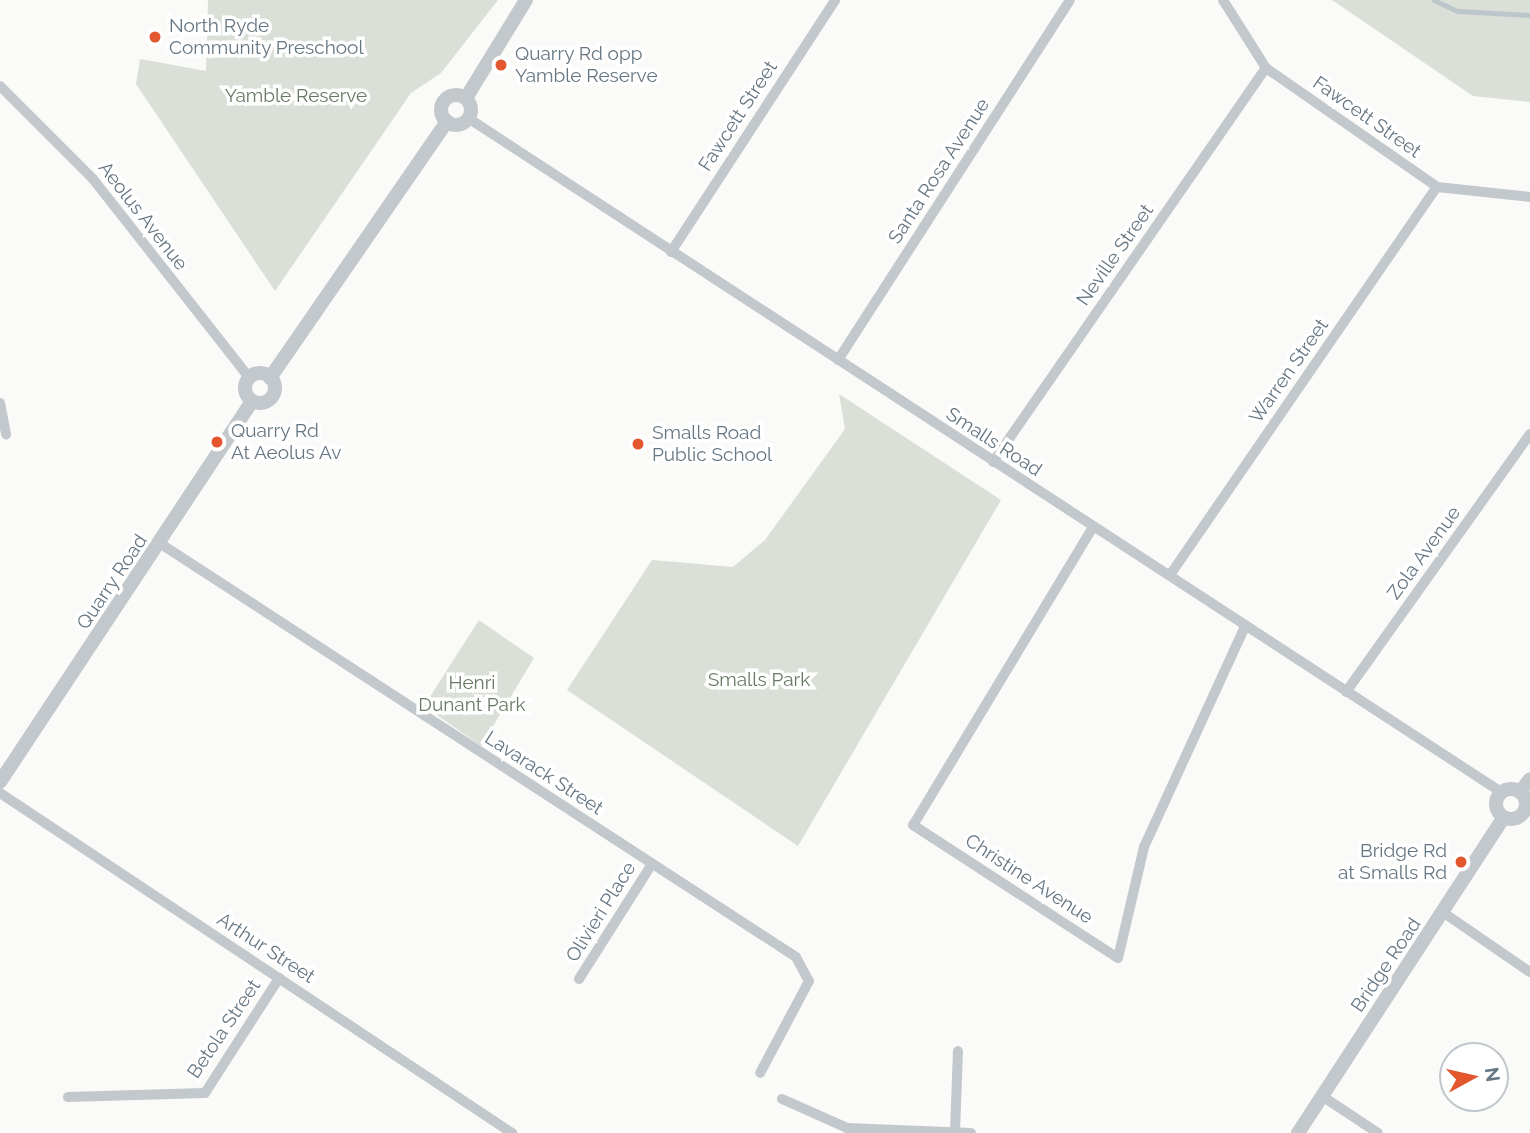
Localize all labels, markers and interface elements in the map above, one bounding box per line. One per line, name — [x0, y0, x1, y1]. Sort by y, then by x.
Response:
place label: North Ryde Community Preschool — [169, 15, 364, 59]
marker: North Ryde Community Preschool — [147, 29, 163, 45]
place label: Quarry Rd opp Yamble Reserve — [515, 43, 658, 87]
marker: Quarry Rd opp Yamble Reserve — [493, 57, 509, 73]
street label: Fawcett Street — [694, 57, 782, 175]
street label: Fawcett Street — [1309, 71, 1425, 163]
park label: Yamble Reserve — [225, 85, 367, 107]
street label: Santa Rosa Avenue — [883, 94, 995, 248]
street label: Aeolus Avenue — [93, 157, 193, 275]
street label: Neville Street — [1072, 200, 1158, 310]
street label: Warren Street — [1245, 314, 1333, 428]
street label: Smalls Road — [942, 403, 1046, 481]
place label: Quarry Rd At Aeolus Av — [231, 420, 342, 464]
place label: Smalls Road Public School — [652, 422, 772, 466]
marker: Quarry Rd At Aeolus Av — [209, 434, 225, 450]
marker: Smalls Road Public School — [630, 436, 646, 452]
street label: Zola Avenue — [1382, 502, 1466, 604]
street label: Quarry Road — [72, 530, 152, 634]
park label: Smalls Park — [708, 669, 810, 691]
park label: Henri Dunant Park — [418, 672, 526, 716]
street label: Lavarack Street — [481, 726, 607, 820]
street label: Christine Avenue — [961, 829, 1097, 929]
place label: Bridge Rd at Smalls Rd — [1338, 840, 1447, 884]
marker: Bridge Rd at Smalls Rd — [1453, 854, 1469, 870]
street label: Olivieri Place — [561, 858, 641, 966]
street label: Arthur Street — [213, 908, 319, 988]
street label: Bridge Road — [1346, 914, 1426, 1016]
street label: Betola Street — [183, 975, 265, 1083]
north arrow — [1439, 1042, 1509, 1112]
text: N — [1481, 1066, 1505, 1083]

